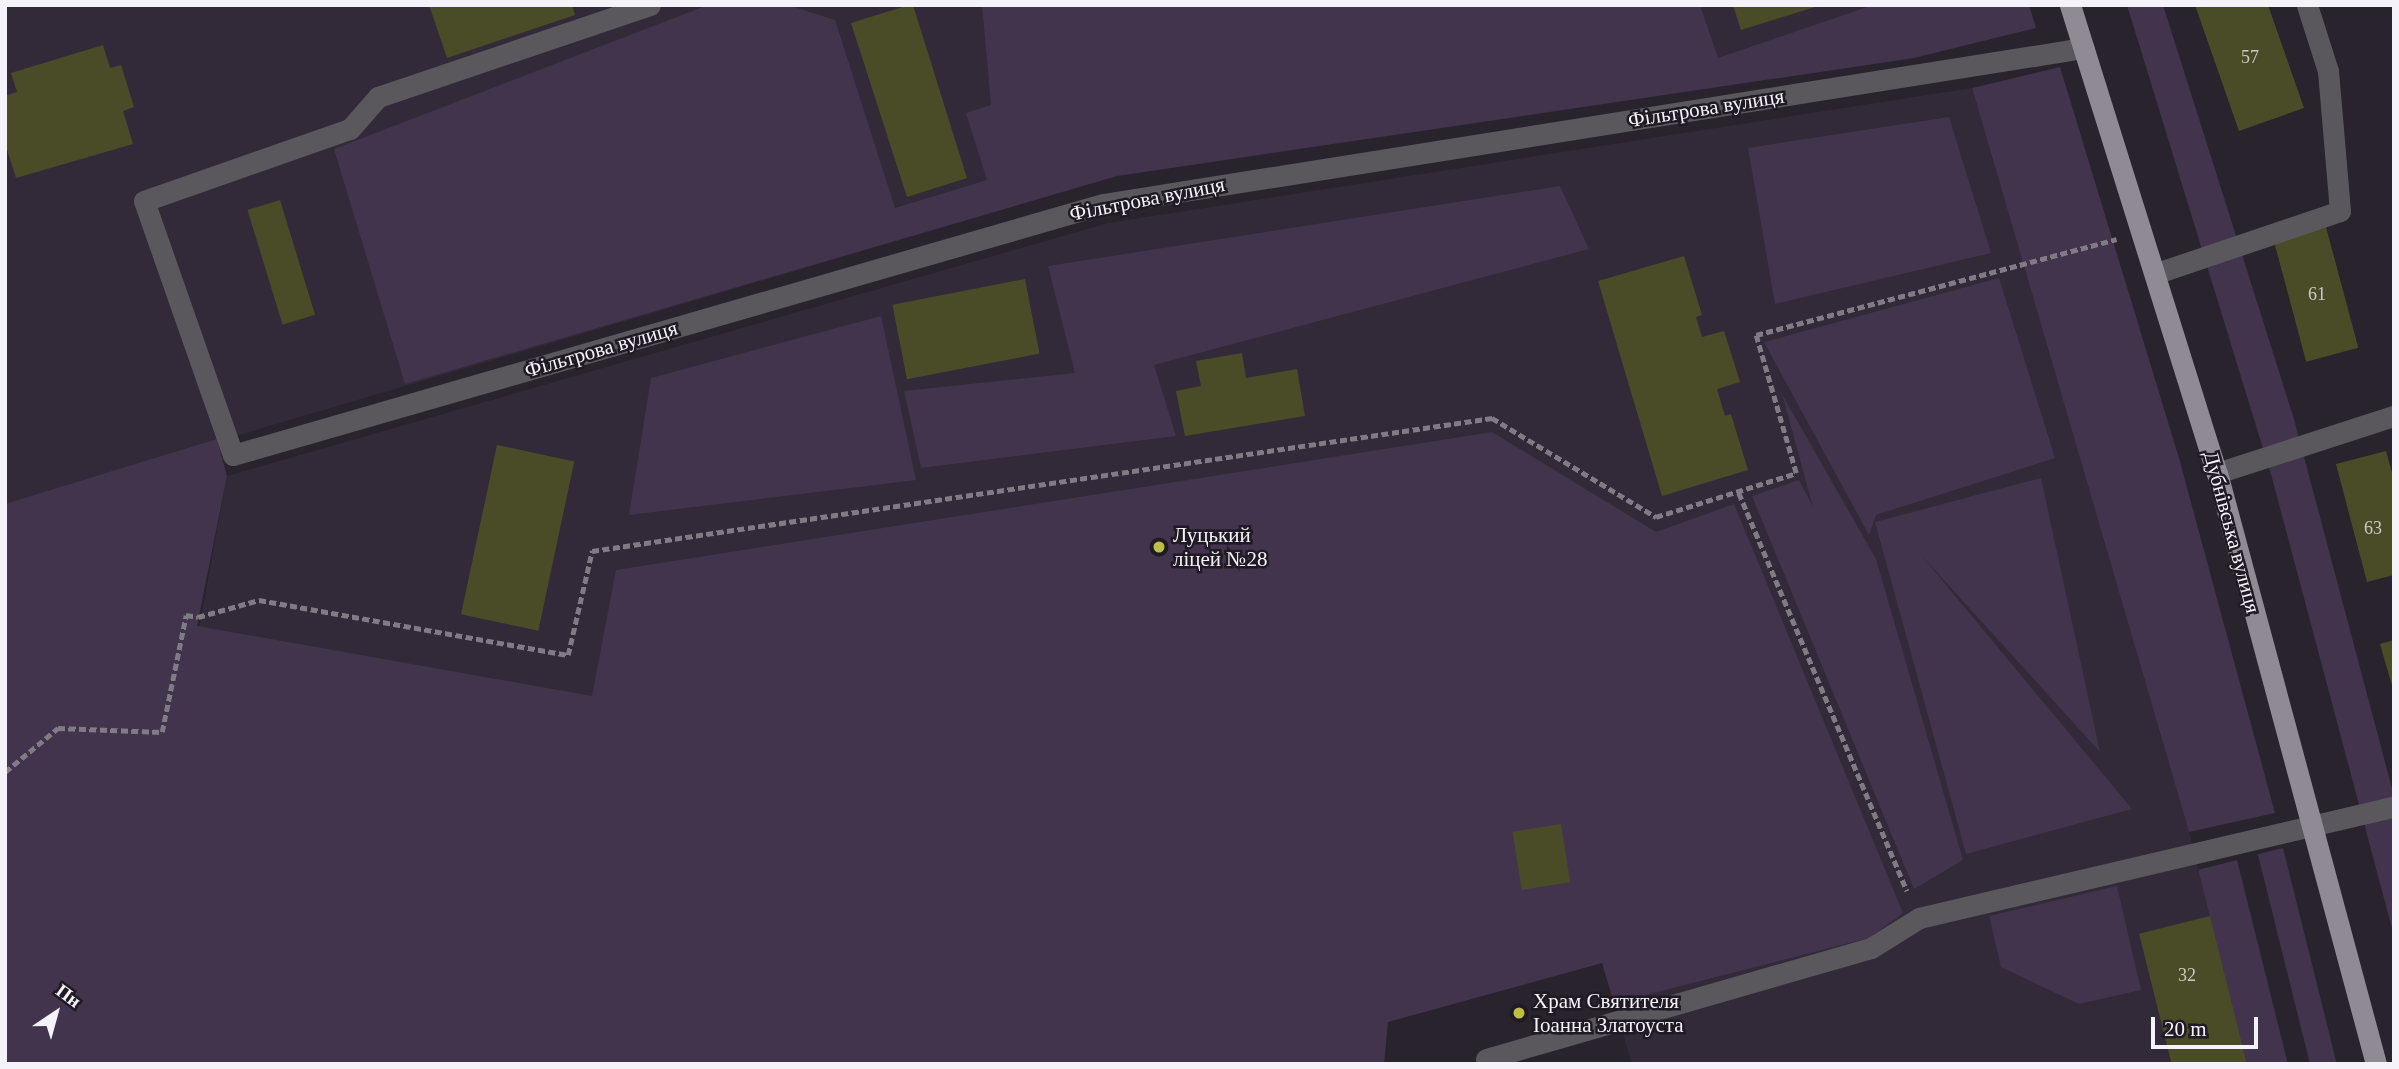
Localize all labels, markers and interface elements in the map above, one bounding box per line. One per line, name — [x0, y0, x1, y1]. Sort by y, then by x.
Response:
house number: 57 — [2241, 46, 2259, 68]
street label: Фільтрова вулиця — [1626, 83, 1786, 133]
street label: Фільтрова вулиця — [1067, 172, 1227, 226]
house number: 61 — [2308, 283, 2326, 305]
street label: Фільтрова вулиця — [522, 315, 680, 383]
street label: Дубнівська вулиця — [2198, 448, 2266, 616]
house number: 63 — [2364, 517, 2382, 539]
place label: Луцький ліцей №28 — [1173, 522, 1267, 572]
marker: Луцький ліцей №28 — [1151, 539, 1167, 555]
house number: 32 — [2178, 964, 2196, 986]
north arrow — [21, 978, 91, 1048]
text: Пн — [52, 980, 85, 1012]
place label: Храм Святителя Іоанна Златоуста — [1533, 988, 1684, 1038]
scale bar — [2154, 1002, 2261, 1046]
marker: Храм Святителя Іоанна Златоуста — [1511, 1005, 1527, 1021]
text: 20 m — [2164, 1017, 2207, 1041]

